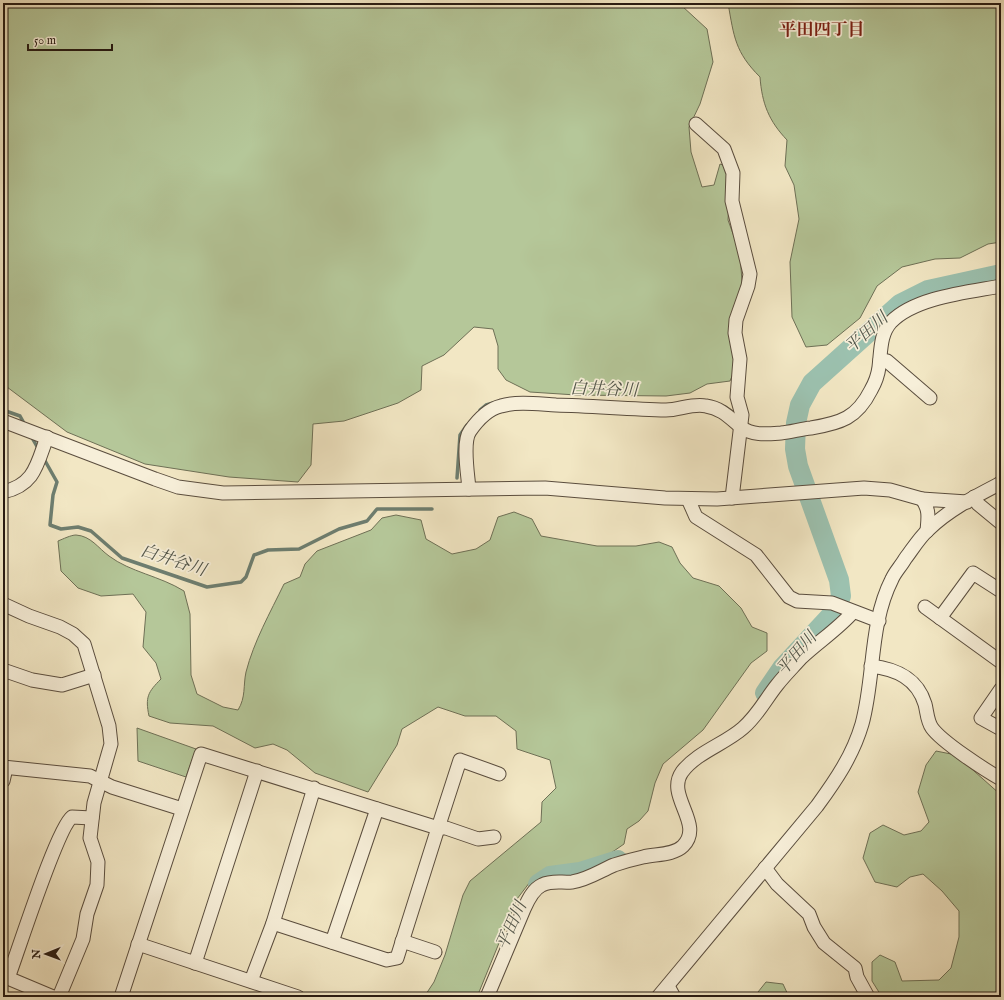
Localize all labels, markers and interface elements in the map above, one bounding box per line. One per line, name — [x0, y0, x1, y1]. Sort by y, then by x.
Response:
district label: 平田四丁目 — [780, 20, 865, 41]
scale bar — [28, 26, 112, 52]
text: 50 m — [34, 33, 56, 48]
water label: 平田川 — [841, 307, 894, 358]
water label: 白井谷川 — [570, 378, 640, 402]
water label: 白井谷川 — [137, 541, 210, 582]
water label: 平田川 — [772, 626, 823, 680]
water label: 平田川 — [492, 897, 533, 954]
north arrow — [26, 934, 66, 974]
text: N — [30, 949, 44, 960]

